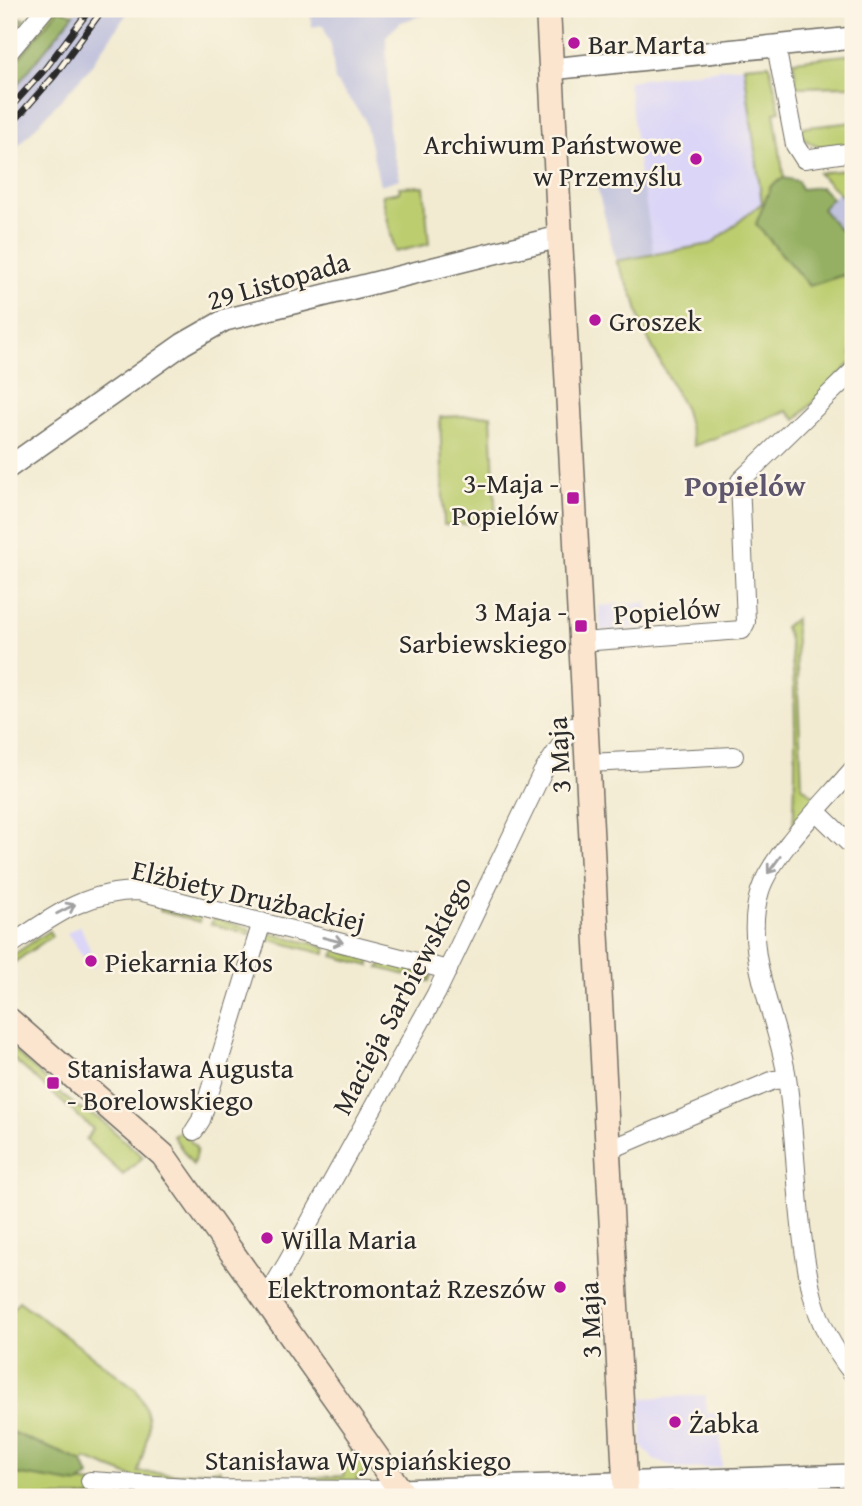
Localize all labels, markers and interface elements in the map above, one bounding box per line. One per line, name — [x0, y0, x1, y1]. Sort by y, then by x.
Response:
place label: Bar Marta — [588, 23, 706, 64]
marker: Bar Marta — [566, 35, 582, 51]
place label: Archiwum Państwowe w Przemyślu — [423, 123, 682, 196]
marker: Archiwum Państwowe w Przemyślu — [688, 151, 704, 167]
street label: 29 Listopada — [202, 240, 355, 320]
place label: Groszek — [609, 300, 702, 341]
marker: Groszek — [587, 312, 603, 328]
place label: 3-Maja - Popielów — [452, 462, 559, 535]
district label: Popielów — [684, 463, 806, 507]
marker: 3-Maja - Popielów — [565, 490, 581, 506]
street label: Popielów — [612, 586, 722, 634]
place label: 3 Maja - Sarbiewskiego — [399, 590, 567, 663]
marker: 3 Maja - Sarbiewskiego — [573, 618, 589, 634]
street label: 3 Maja — [535, 715, 580, 794]
street label: Elżbiety Drużbackiej — [128, 848, 370, 942]
one-way arrow — [767, 855, 781, 874]
street label: Macieja Sarbiewskiego — [321, 868, 481, 1122]
one-way arrow — [55, 902, 76, 916]
one-way arrow — [321, 934, 344, 947]
place label: Piekarnia Kłos — [105, 941, 273, 982]
marker: Piekarnia Kłos — [83, 953, 99, 969]
place label: Stanisława Augusta - Borelowskiego — [67, 1047, 295, 1120]
marker: Stanisława Augusta - Borelowskiego — [45, 1075, 61, 1091]
place label: Willa Maria — [281, 1218, 417, 1259]
marker: Willa Maria — [259, 1230, 275, 1246]
place label: Elektromontaż Rzeszów — [268, 1267, 546, 1308]
marker: Elektromontaż Rzeszów — [552, 1279, 568, 1295]
street label: 3 Maja — [567, 1280, 611, 1359]
place label: Żabka — [689, 1402, 760, 1443]
marker: Żabka — [667, 1414, 683, 1430]
street label: Stanisława Wyspiańskiego — [205, 1439, 511, 1480]

